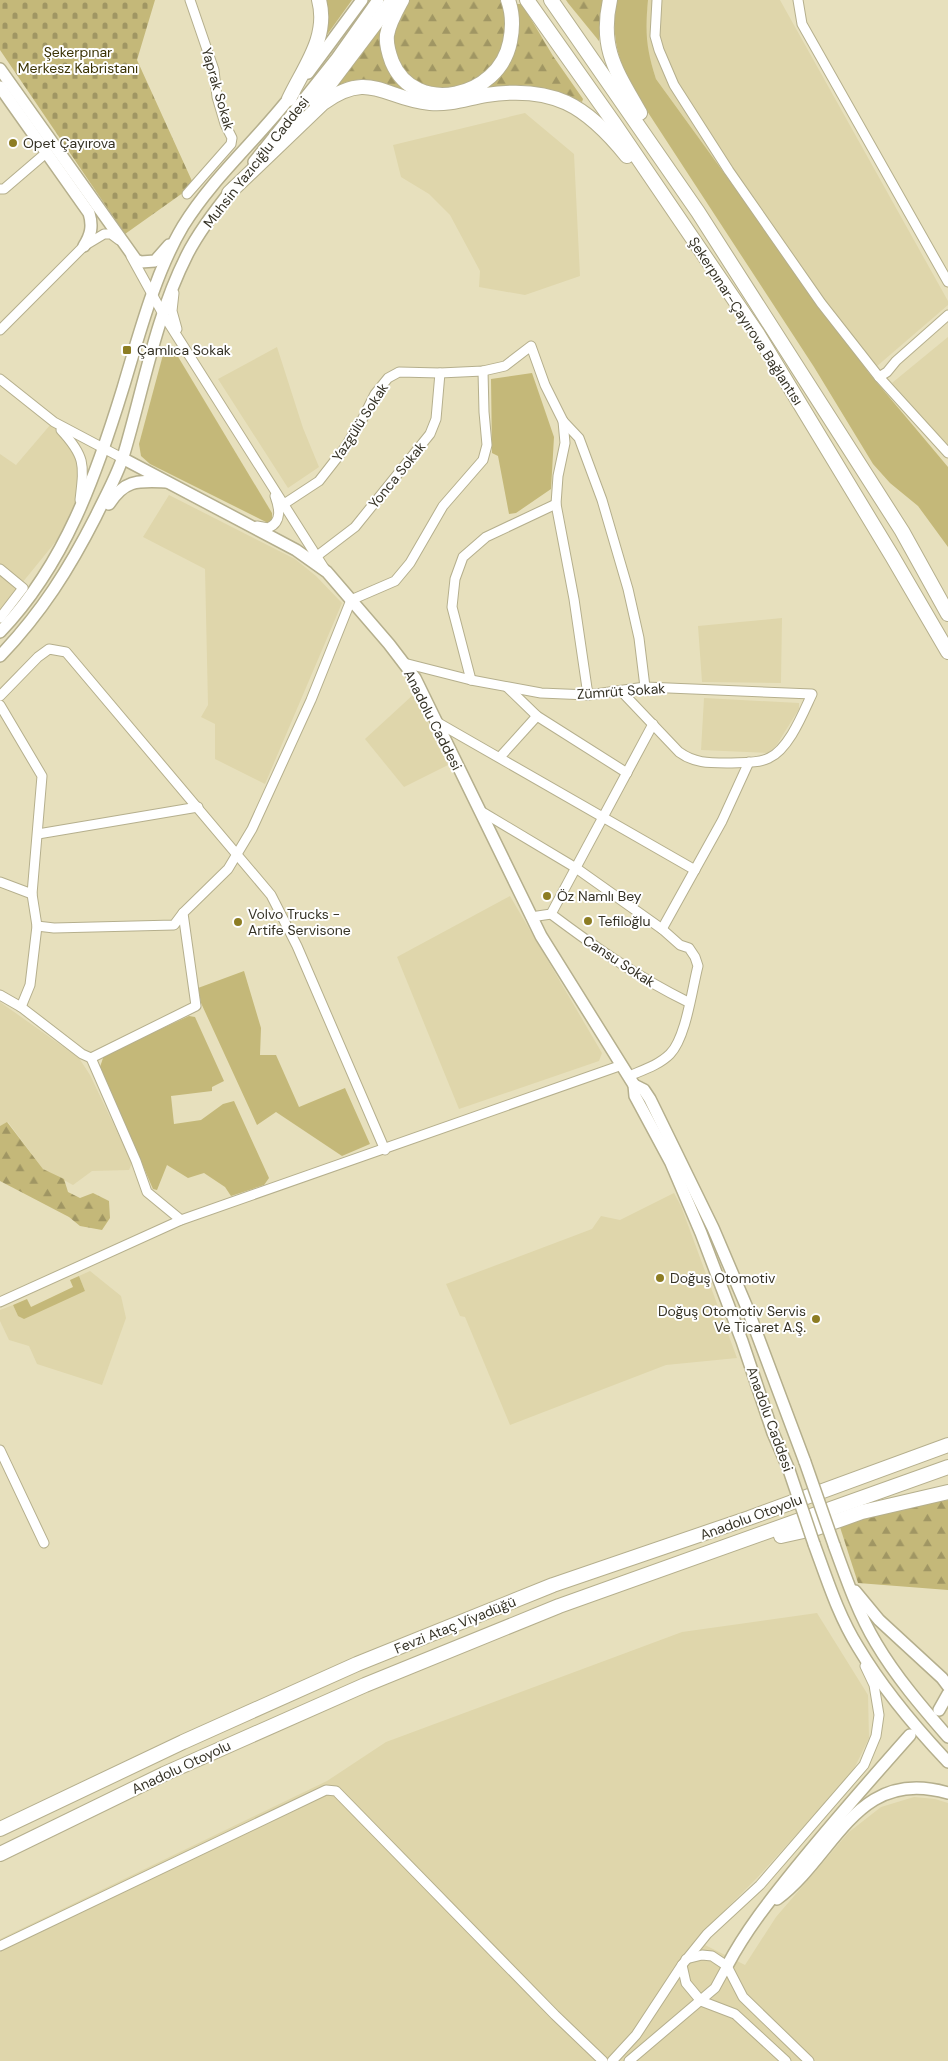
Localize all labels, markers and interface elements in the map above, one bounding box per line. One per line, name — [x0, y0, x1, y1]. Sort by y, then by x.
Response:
park label: Şekerpınar Merkesz Kabristanı — [18, 43, 138, 77]
street label: Yaprak Sokak — [198, 46, 238, 132]
street label: Muhsin Yazıcığlu Caddesi — [199, 93, 313, 231]
place label: Opet Çayırova — [23, 134, 115, 152]
marker: Opet Çayırova — [7, 137, 19, 149]
street label: Şekerpınar-Çayırova Bağlantısı — [685, 233, 807, 409]
place label: Çamlıca Sokak — [137, 341, 231, 359]
marker: Çamlıca Sokak — [121, 344, 133, 356]
street label: Yazgülü Sokak — [328, 379, 392, 465]
street label: Yonca Sokak — [365, 438, 429, 512]
street label: Anadolu Caddesi — [400, 667, 466, 773]
street label: Zümrüt Sokak — [576, 679, 666, 703]
place label: Öz Namlı Bey — [557, 887, 642, 905]
marker: Öz Namlı Bey — [541, 890, 553, 902]
place label: Volvo Trucks - Artife Servisone — [248, 905, 351, 939]
place label: Tefiloğlu — [598, 912, 651, 930]
marker: Tefiloğlu — [582, 915, 594, 927]
marker: Volvo Trucks - Artife Servisone — [232, 916, 244, 928]
street label: Cansu Sokak — [579, 931, 659, 991]
place label: Doğuş Otomotiv — [670, 1269, 776, 1287]
marker: Doğuş Otomotiv — [654, 1272, 666, 1284]
place label: Doğuş Otomotiv Servis Ve Ticaret A.Ş. — [658, 1302, 806, 1336]
marker: Doğuş Otomotiv Servis Ve Ticaret A.Ş. — [810, 1313, 822, 1325]
street label: Anadolu Caddesi — [743, 1364, 797, 1474]
street label: Anadolu Otoyolu — [697, 1490, 805, 1544]
street label: Fevzi Ataç Viyadüğü — [392, 1592, 518, 1658]
street label: Anadolu Otoyolu — [129, 1736, 233, 1798]

